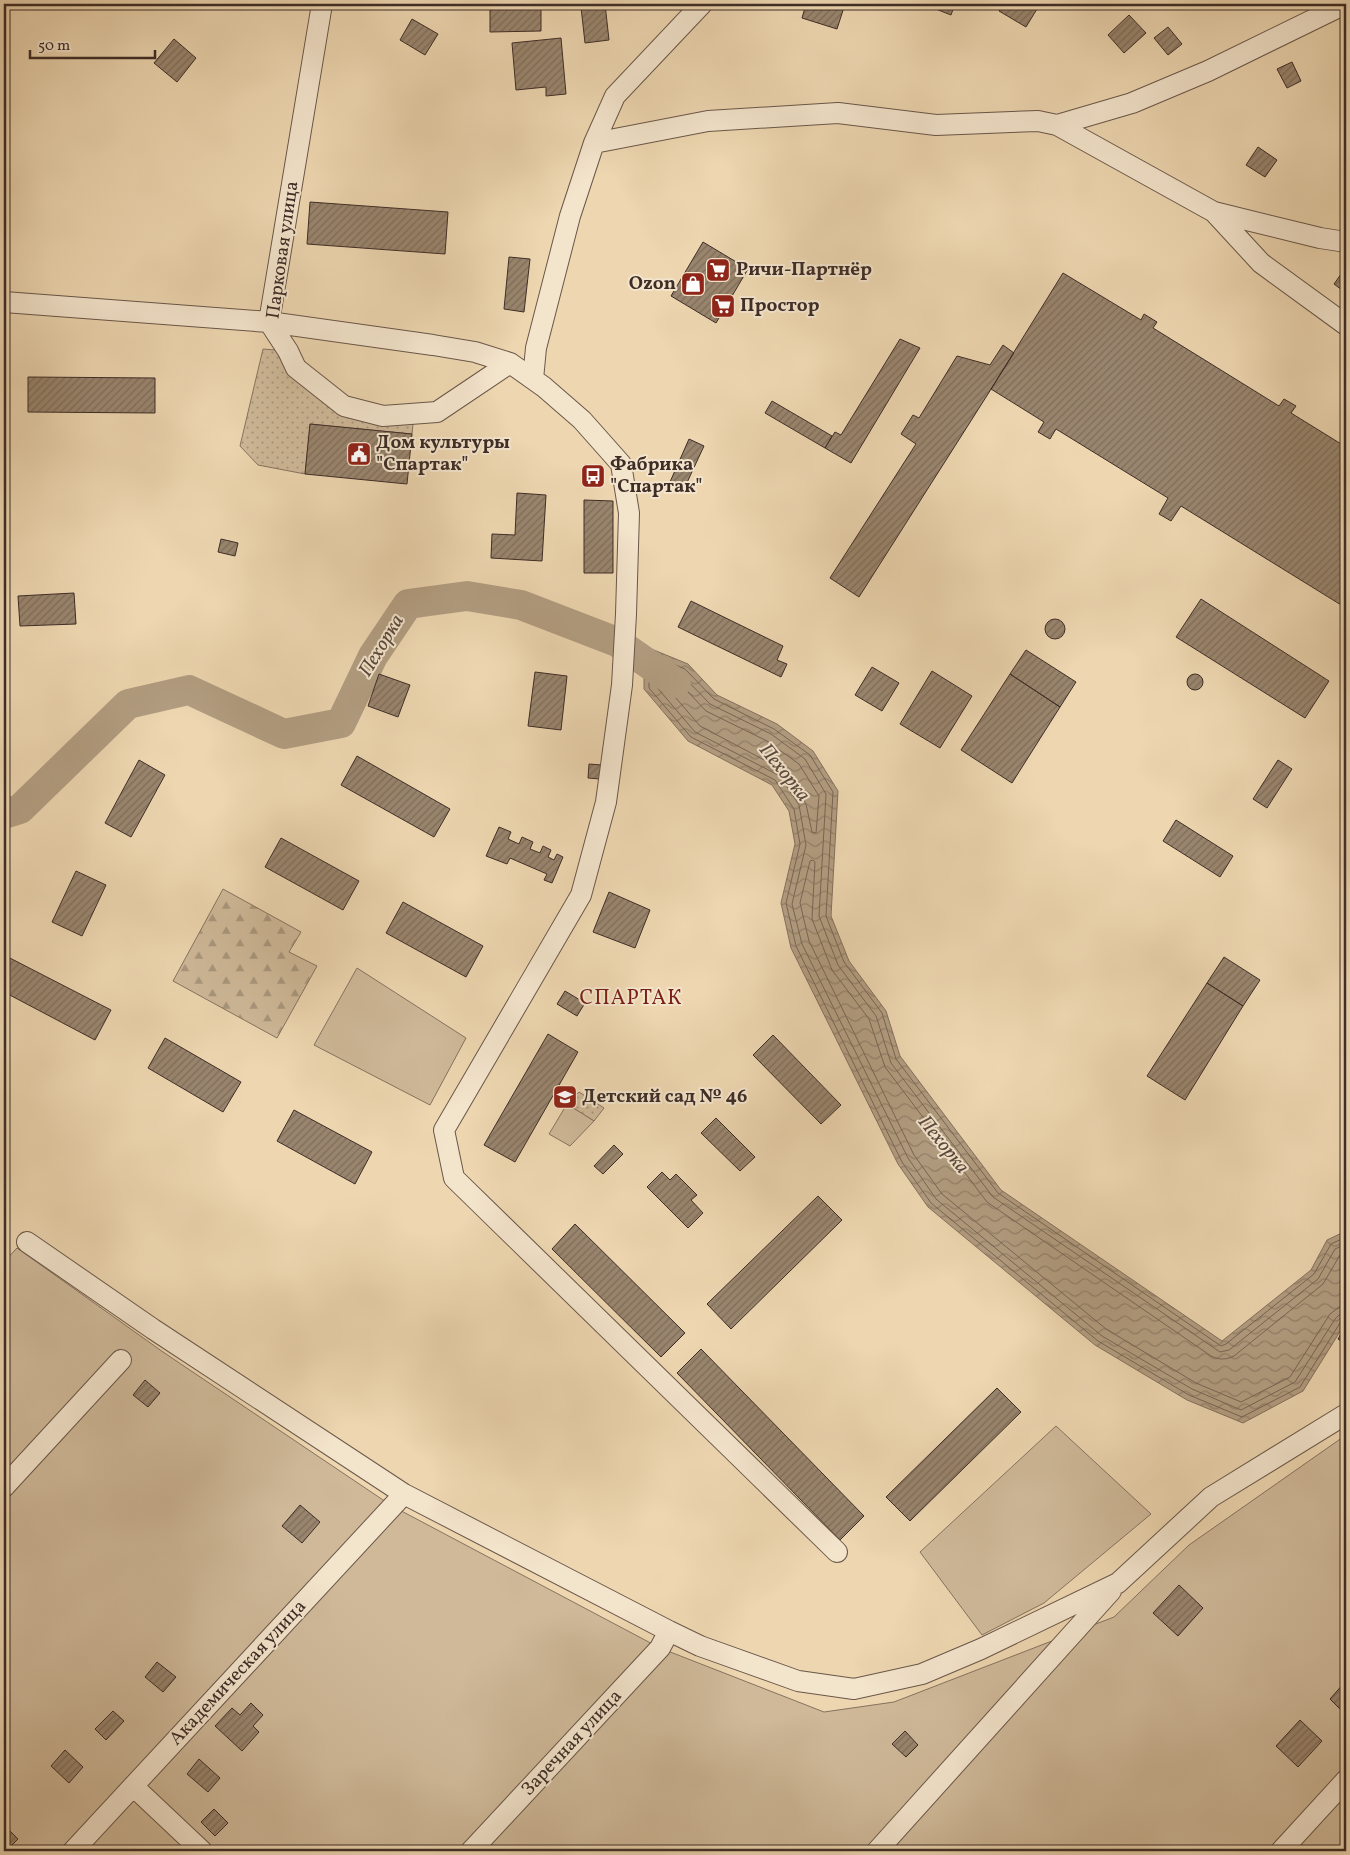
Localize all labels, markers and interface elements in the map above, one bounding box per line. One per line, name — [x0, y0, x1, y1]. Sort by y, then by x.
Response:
scale bar — [30, 28, 155, 60]
text: 50 m — [38, 36, 70, 57]
street label: Парковая улица — [260, 179, 306, 321]
supermarket icon: Ричи-Партнёр — [705, 257, 731, 283]
place label: Ричи-Партнёр — [736, 257, 872, 283]
place label: Ozon — [629, 271, 676, 297]
shop icon: Ozon — [680, 271, 706, 297]
supermarket icon: Простор — [710, 293, 736, 319]
place label: Простор — [740, 293, 820, 319]
place label: Дом культуры "Спартак" — [376, 430, 510, 478]
public building icon: Дом культуры "Спартак" — [346, 441, 372, 467]
place label: Фабрика "Спартак" — [610, 452, 702, 500]
bus stop icon: Фабрика "Спартак" — [580, 463, 606, 489]
water label: Пехорка — [352, 610, 412, 682]
water label: Пехорка — [752, 738, 816, 808]
district label: СПАРТАК — [579, 984, 683, 1013]
school or university icon: Детский сад № 46 — [552, 1084, 578, 1110]
place label: Детский сад № 46 — [582, 1084, 747, 1110]
water label: Пехорка — [911, 1110, 975, 1180]
street label: Академическая улица — [163, 1594, 313, 1752]
street label: Заречная улица — [516, 1684, 628, 1802]

